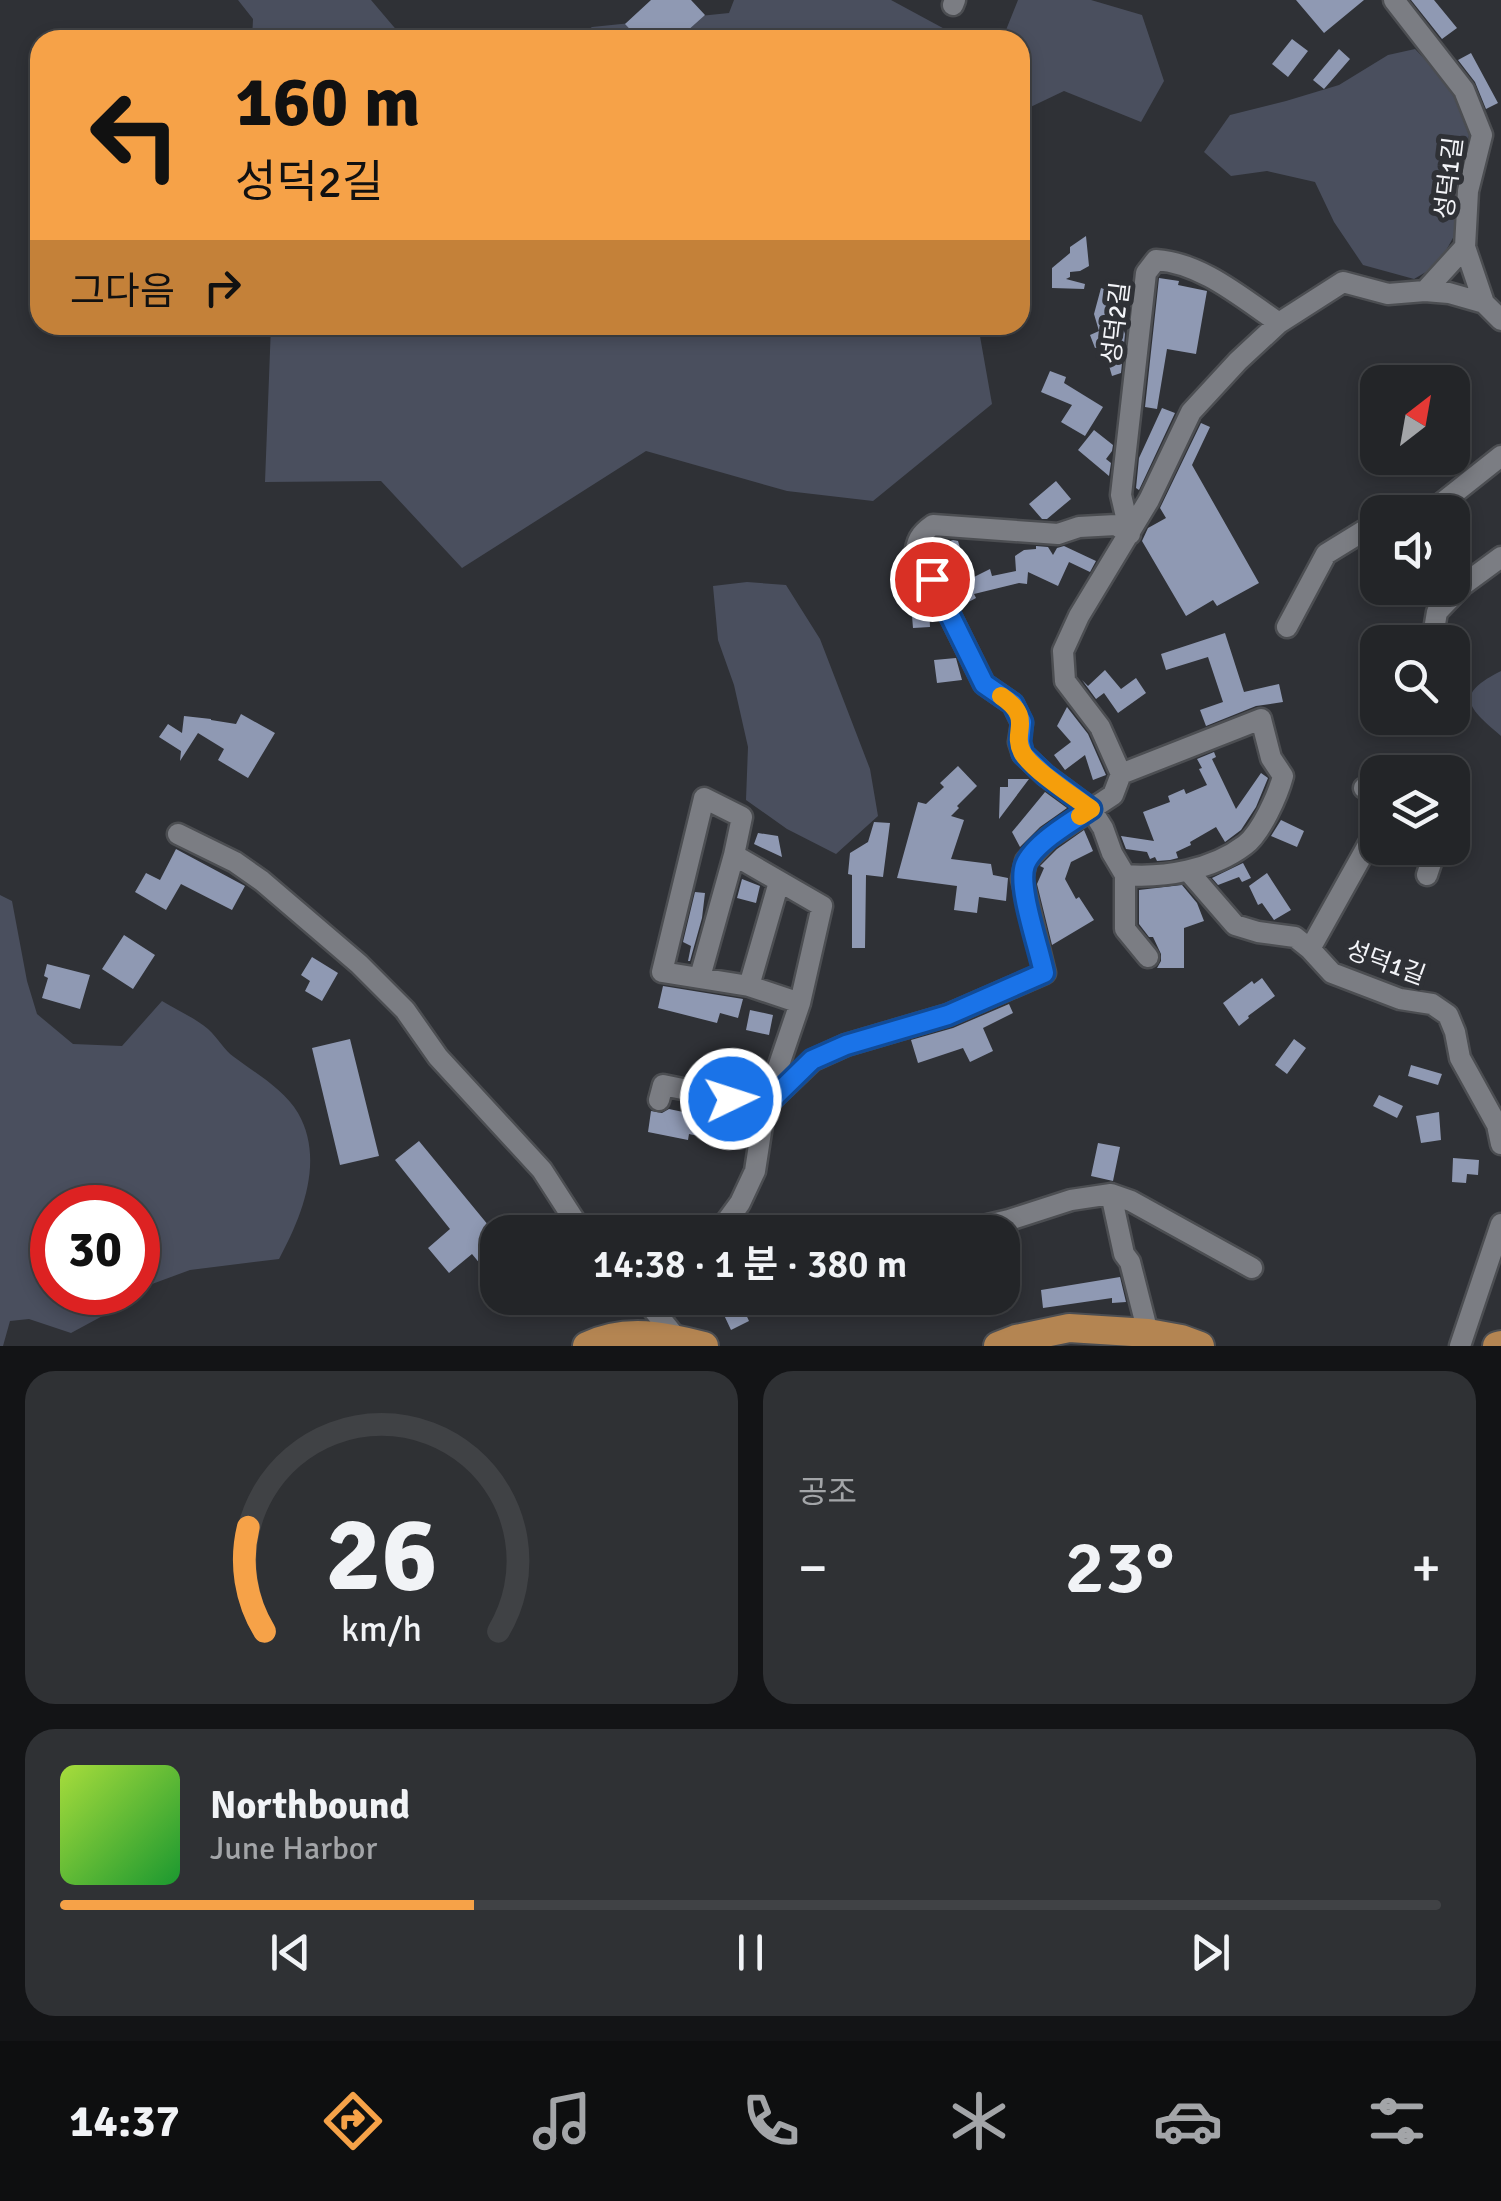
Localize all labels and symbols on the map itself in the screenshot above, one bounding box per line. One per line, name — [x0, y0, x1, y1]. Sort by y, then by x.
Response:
street label: 성덕1길 — [1428, 135, 1469, 221]
street label: 성덕2길 — [1095, 280, 1136, 366]
north arrow — [1360, 365, 1470, 475]
pin — [890, 537, 975, 622]
street label: 성덕1길 — [1342, 934, 1430, 991]
position arrow — [679, 1047, 783, 1151]
speed limit sign: 30 — [30, 1185, 160, 1315]

